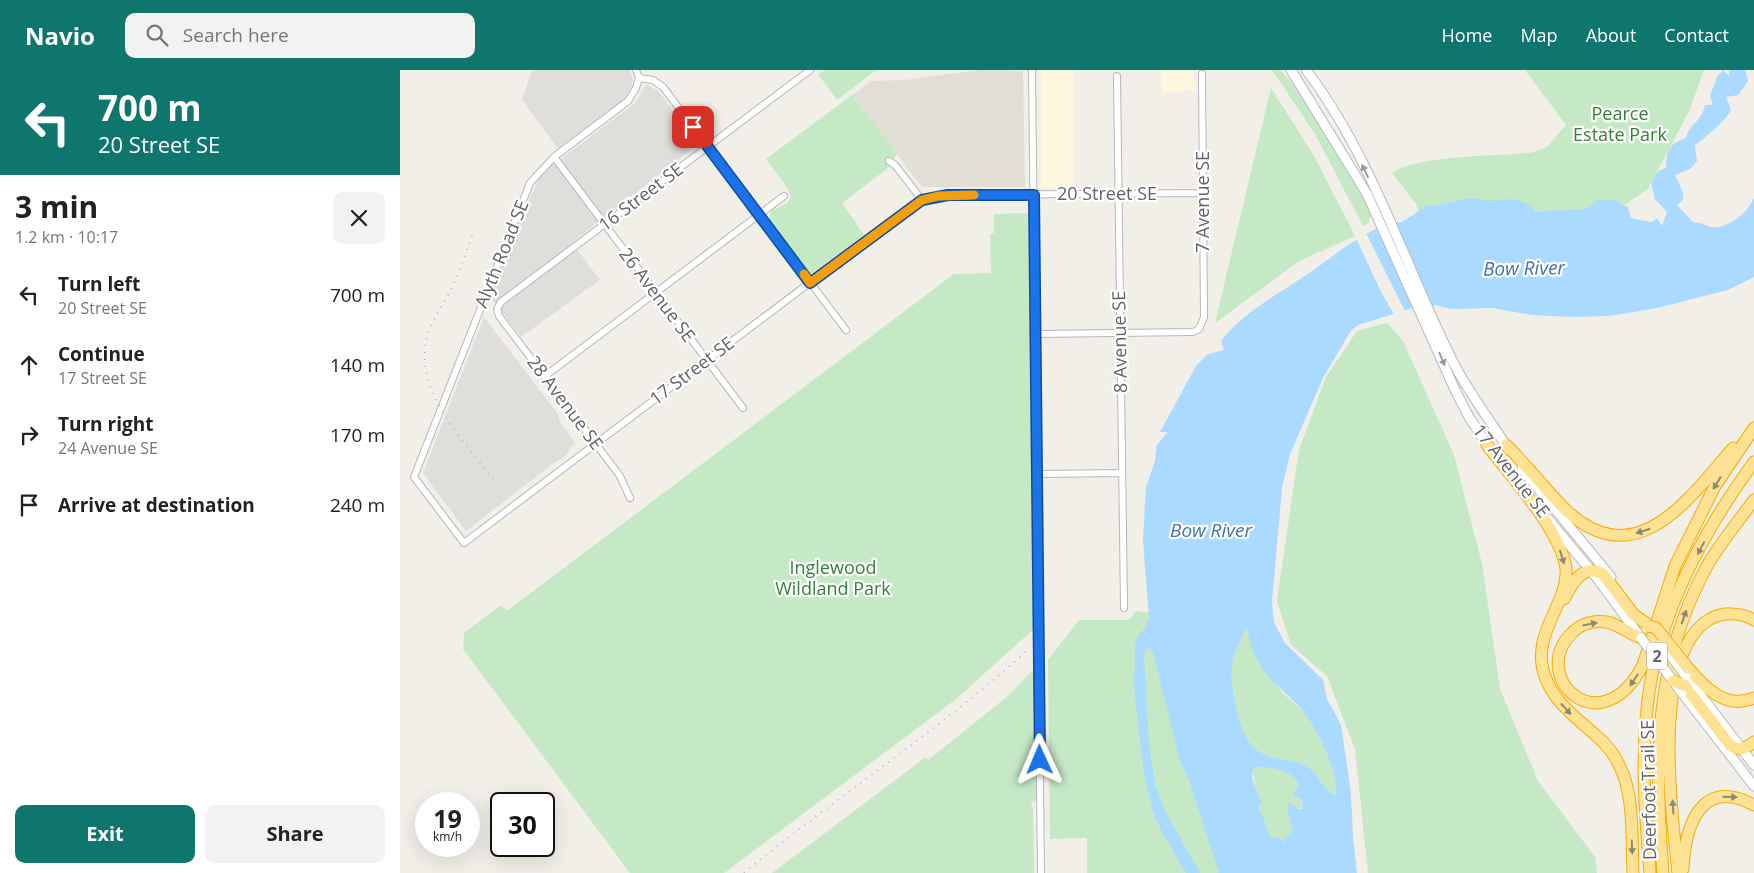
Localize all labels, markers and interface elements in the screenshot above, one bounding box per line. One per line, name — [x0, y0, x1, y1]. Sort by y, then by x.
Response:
search box — [125, 13, 475, 58]
text: Navio — [25, 19, 95, 52]
icon: search — [143, 21, 171, 49]
text: Search here — [183, 22, 289, 48]
text: Home — [1442, 23, 1492, 47]
text: Map — [1520, 23, 1558, 47]
text: About — [1586, 23, 1636, 47]
text: Contact — [1664, 23, 1729, 47]
text: 700 m — [98, 84, 202, 131]
icon: left — [15, 90, 80, 155]
park label: Pearce Estate Park — [1573, 101, 1667, 146]
pin — [672, 106, 714, 148]
icon: arrive — [679, 113, 707, 141]
text: 20 Street SE — [98, 129, 220, 159]
street label: 7 Avenue SE — [1190, 151, 1214, 253]
street label: 16 Street SE — [593, 156, 688, 236]
one-way arrow — [1361, 163, 1369, 178]
street label: 20 Street SE — [1057, 181, 1157, 205]
text: 3 min — [15, 186, 98, 227]
button: close — [333, 192, 385, 244]
street label: Alyth Road SE — [468, 196, 534, 311]
text: 1.2 km · 10:17 — [15, 226, 118, 248]
street label: 26 Avenue SE — [614, 242, 701, 347]
water label: Bow River — [1483, 254, 1567, 282]
text: Turn left — [58, 271, 140, 297]
icon: left — [15, 281, 43, 309]
text: 700 m — [330, 282, 385, 308]
street label: 8 Avenue SE — [1106, 291, 1132, 393]
text: 20 Street SE — [58, 297, 147, 319]
street label: 17 Street SE — [644, 330, 739, 410]
text: Continue — [58, 341, 145, 367]
street label: 28 Avenue SE — [522, 350, 609, 455]
icon: ahead — [15, 351, 43, 379]
text: 140 m — [330, 352, 385, 378]
one-way arrow — [1438, 352, 1446, 366]
text: 17 Street SE — [58, 367, 147, 389]
text: Turn right — [58, 411, 153, 437]
street label: 17 Avenue SE — [1468, 419, 1556, 522]
icon: right — [15, 421, 43, 449]
text: 170 m — [330, 422, 385, 448]
text: 24 Avenue SE — [58, 437, 158, 459]
one-way arrow — [1712, 476, 1722, 490]
icon: arrive — [15, 491, 43, 519]
text: Arrive at destination — [58, 492, 255, 518]
text: 240 m — [330, 492, 385, 518]
water label: Bow River — [1170, 517, 1253, 543]
one-way arrow — [1635, 527, 1650, 535]
one-way arrow — [1697, 541, 1705, 555]
one-way arrow — [1559, 550, 1567, 565]
park label: Inglewood Wildland Park — [775, 555, 891, 600]
one-way arrow — [1680, 610, 1688, 625]
one-way arrow — [1583, 619, 1599, 627]
road number: 2 — [1647, 642, 1667, 670]
one-way arrow — [1629, 673, 1639, 687]
one-way arrow — [1560, 702, 1572, 714]
street label: Deerfoot Trail SE — [1635, 720, 1661, 860]
position arrow — [1013, 733, 1065, 785]
speed limit sign: 30 — [490, 792, 555, 857]
one-way arrow — [1722, 794, 1738, 802]
one-way arrow — [1669, 799, 1677, 815]
text: 19 — [433, 801, 462, 835]
button: Exit — [15, 805, 195, 863]
button: Share — [205, 805, 385, 863]
text: km/h — [433, 828, 462, 845]
one-way arrow — [1628, 840, 1636, 856]

